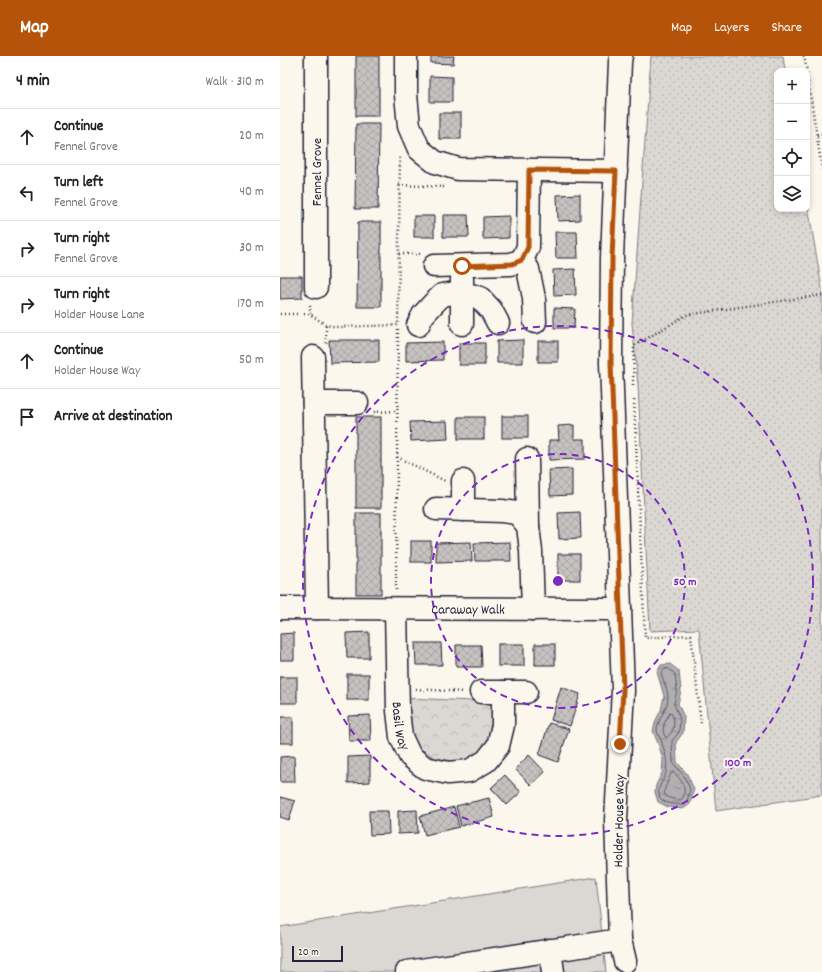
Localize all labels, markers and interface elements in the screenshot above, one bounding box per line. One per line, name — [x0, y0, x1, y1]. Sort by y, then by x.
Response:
text: Map — [20, 15, 49, 42]
text: Map — [671, 18, 692, 38]
text: Layers — [714, 18, 749, 38]
text: Share — [771, 18, 802, 38]
map controls — [774, 68, 810, 212]
button: + — [774, 68, 810, 104]
text: 4 min — [16, 70, 50, 94]
text: Walk · 310 m — [205, 73, 264, 92]
button: − — [774, 104, 810, 140]
text: Continue — [54, 116, 103, 138]
icon: ahead — [16, 126, 38, 148]
text: 20 m — [239, 127, 264, 146]
text: Fennel Grove — [54, 138, 118, 157]
street label: Fennel Grove — [308, 138, 328, 206]
button: locate — [774, 140, 810, 176]
text: Turn left — [54, 172, 103, 194]
button: layers — [774, 176, 810, 212]
icon: left — [16, 182, 38, 204]
text: 40 m — [240, 183, 264, 202]
text: Fennel Grove — [54, 194, 118, 213]
text: Turn right — [54, 228, 110, 250]
icon: right — [16, 238, 38, 260]
text: 30 m — [239, 239, 264, 258]
text: Fennel Grove — [54, 250, 118, 269]
route start — [453, 257, 471, 275]
text: Turn right — [54, 284, 110, 306]
icon: right — [16, 294, 38, 316]
text: 170 m — [237, 295, 264, 314]
text: Holder House Lane — [54, 306, 145, 325]
text: Continue — [54, 340, 103, 362]
icon: ahead — [16, 350, 38, 372]
text: 50 m — [239, 351, 264, 370]
text: Holder House Way — [54, 362, 140, 381]
icon: arrive — [16, 406, 38, 428]
text: Arrive at destination — [54, 406, 172, 428]
centre of rings — [551, 574, 565, 588]
text: 50 m — [673, 574, 697, 591]
street label: Caraway Walk — [431, 600, 505, 621]
street label: Basil Way — [386, 702, 414, 754]
route end — [611, 735, 629, 753]
text: 100 m — [725, 755, 751, 772]
street label: Holder House Way — [609, 774, 631, 868]
scale bar — [292, 944, 343, 963]
text: 20 m — [298, 945, 319, 961]

